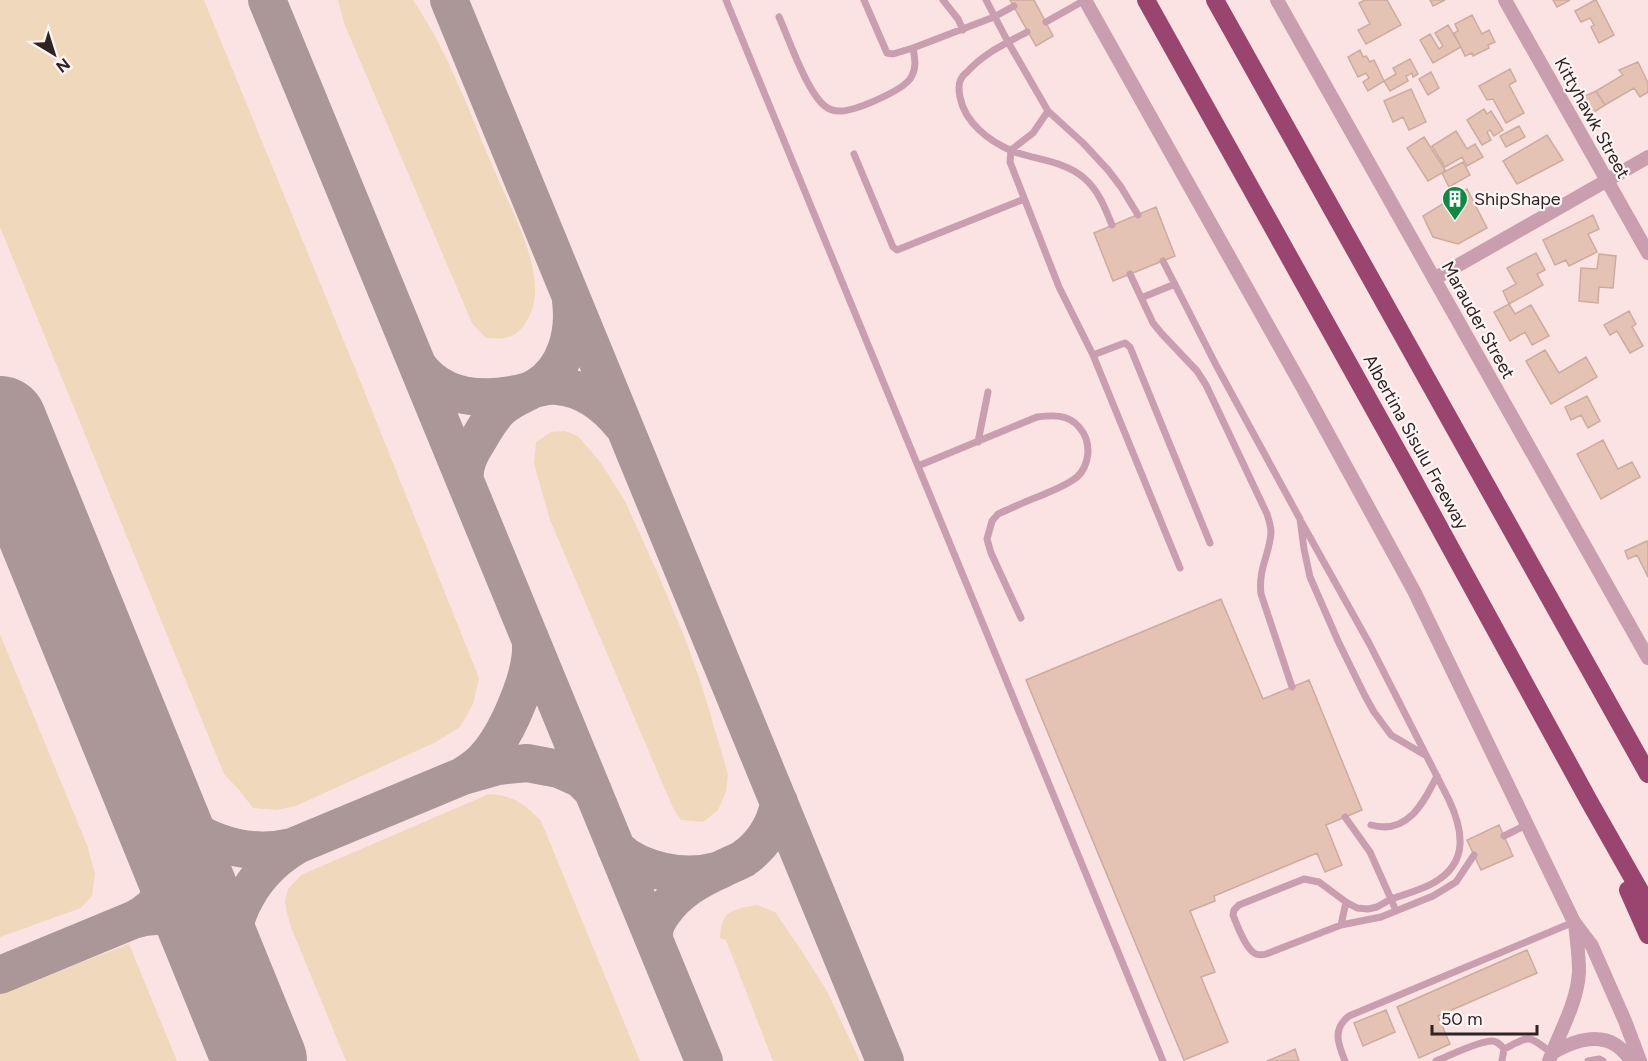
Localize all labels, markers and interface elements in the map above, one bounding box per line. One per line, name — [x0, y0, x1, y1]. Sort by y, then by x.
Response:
north arrow — [24, 24, 84, 84]
text: N — [52, 54, 74, 77]
street label: Kittyhawk Street — [1550, 54, 1634, 183]
building icon: ShipShape — [1440, 184, 1470, 222]
place label: ShipShape — [1474, 188, 1561, 210]
street label: Marauder Street — [1437, 257, 1519, 383]
street label: Albertina Sisulu Freeway — [1359, 351, 1474, 534]
scale bar — [1432, 998, 1537, 1036]
text: 50 m — [1441, 1008, 1483, 1030]

